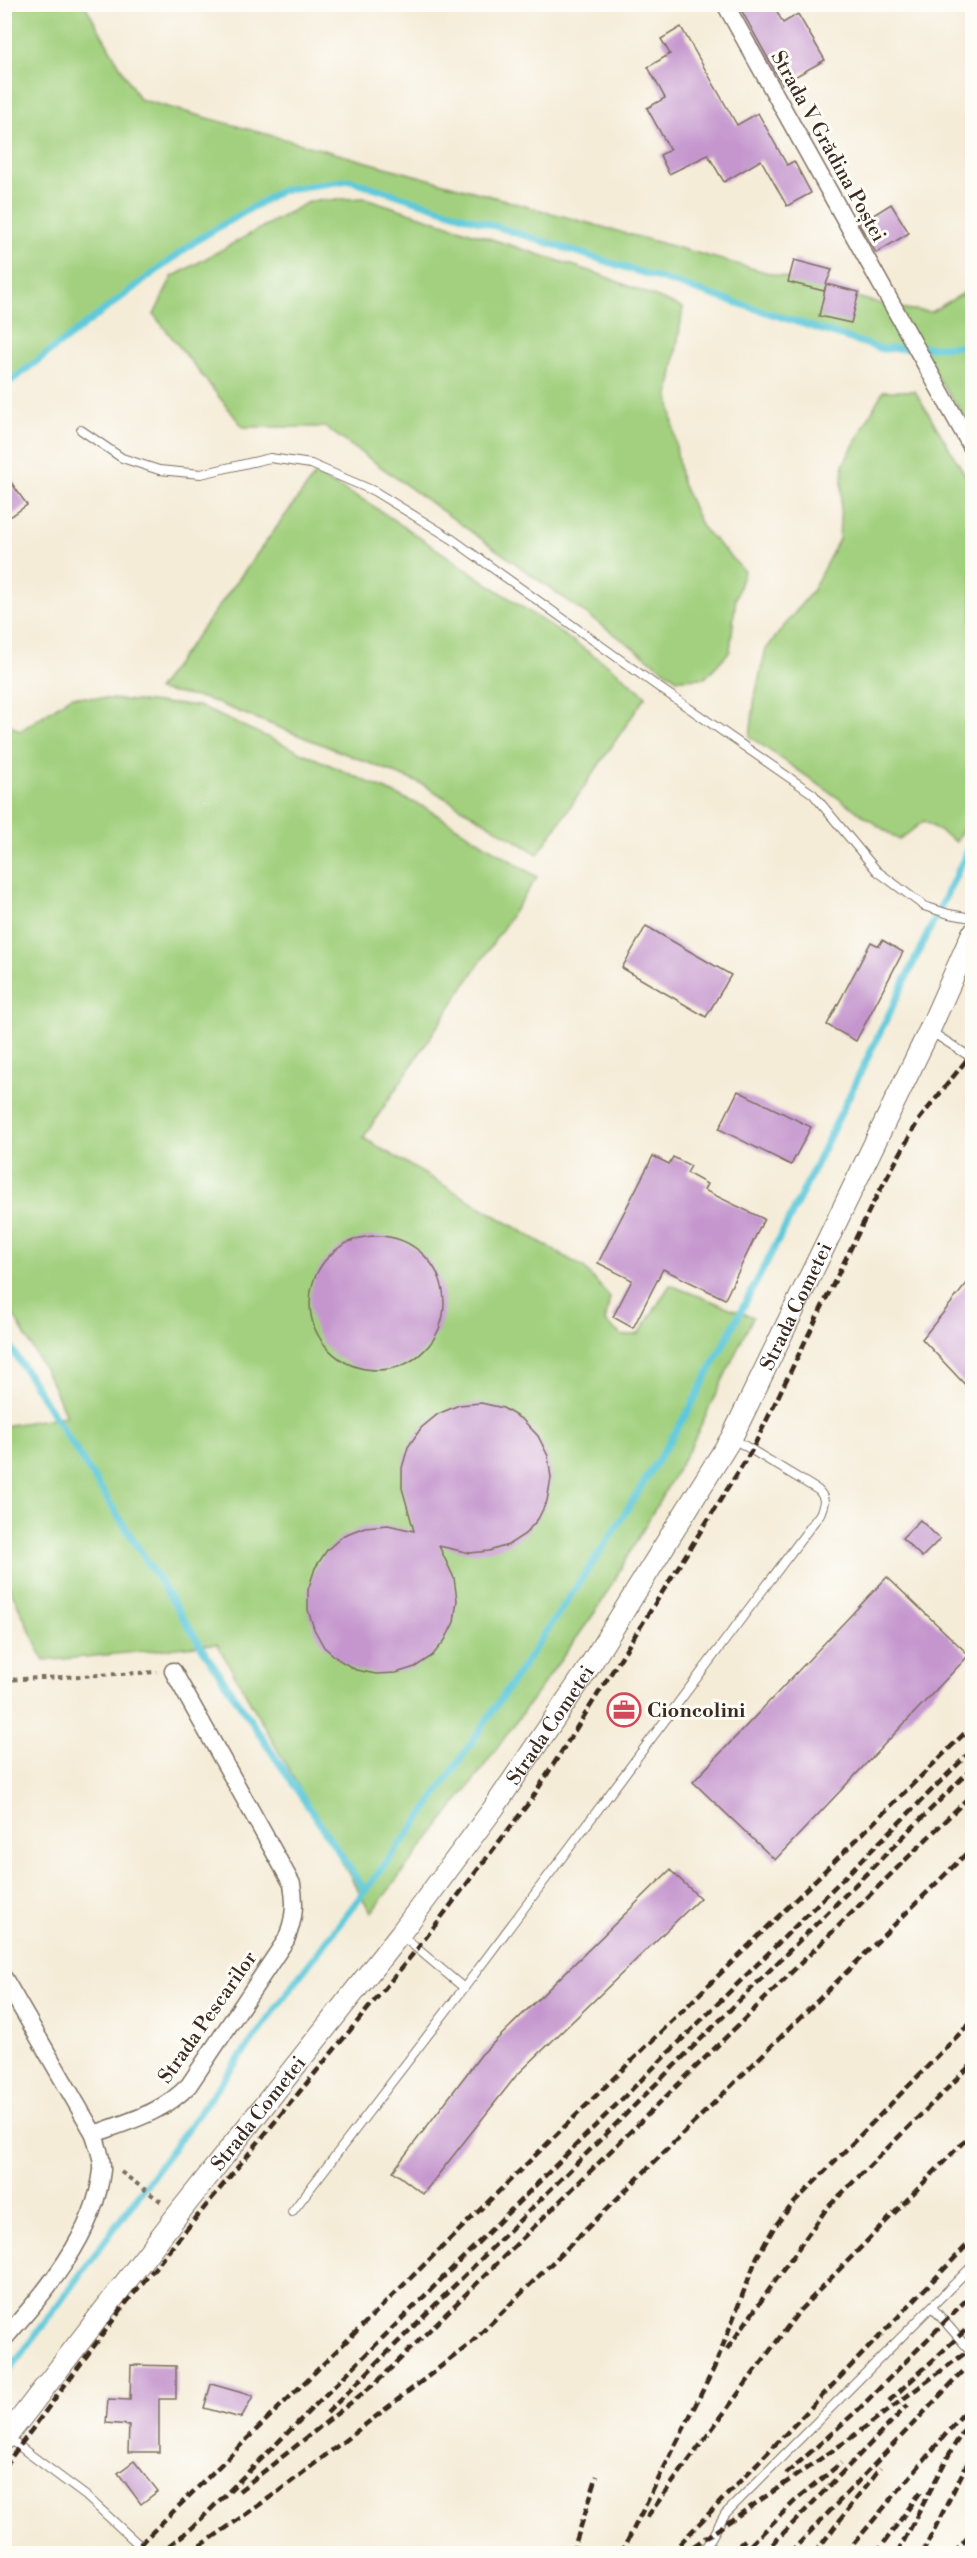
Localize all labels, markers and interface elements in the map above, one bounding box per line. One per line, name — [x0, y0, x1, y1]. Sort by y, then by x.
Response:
street label: Strada V Grădina Poștei — [765, 47, 891, 247]
street label: Strada Cometei — [755, 1238, 839, 1375]
street label: Strada Cometei — [502, 1661, 601, 1790]
office icon: Cioncolini — [606, 1692, 642, 1728]
place label: Cioncolini — [647, 1699, 746, 1724]
street label: Strada Pescarilor — [153, 1947, 263, 2089]
street label: Strada Cometei — [206, 2051, 312, 2176]

